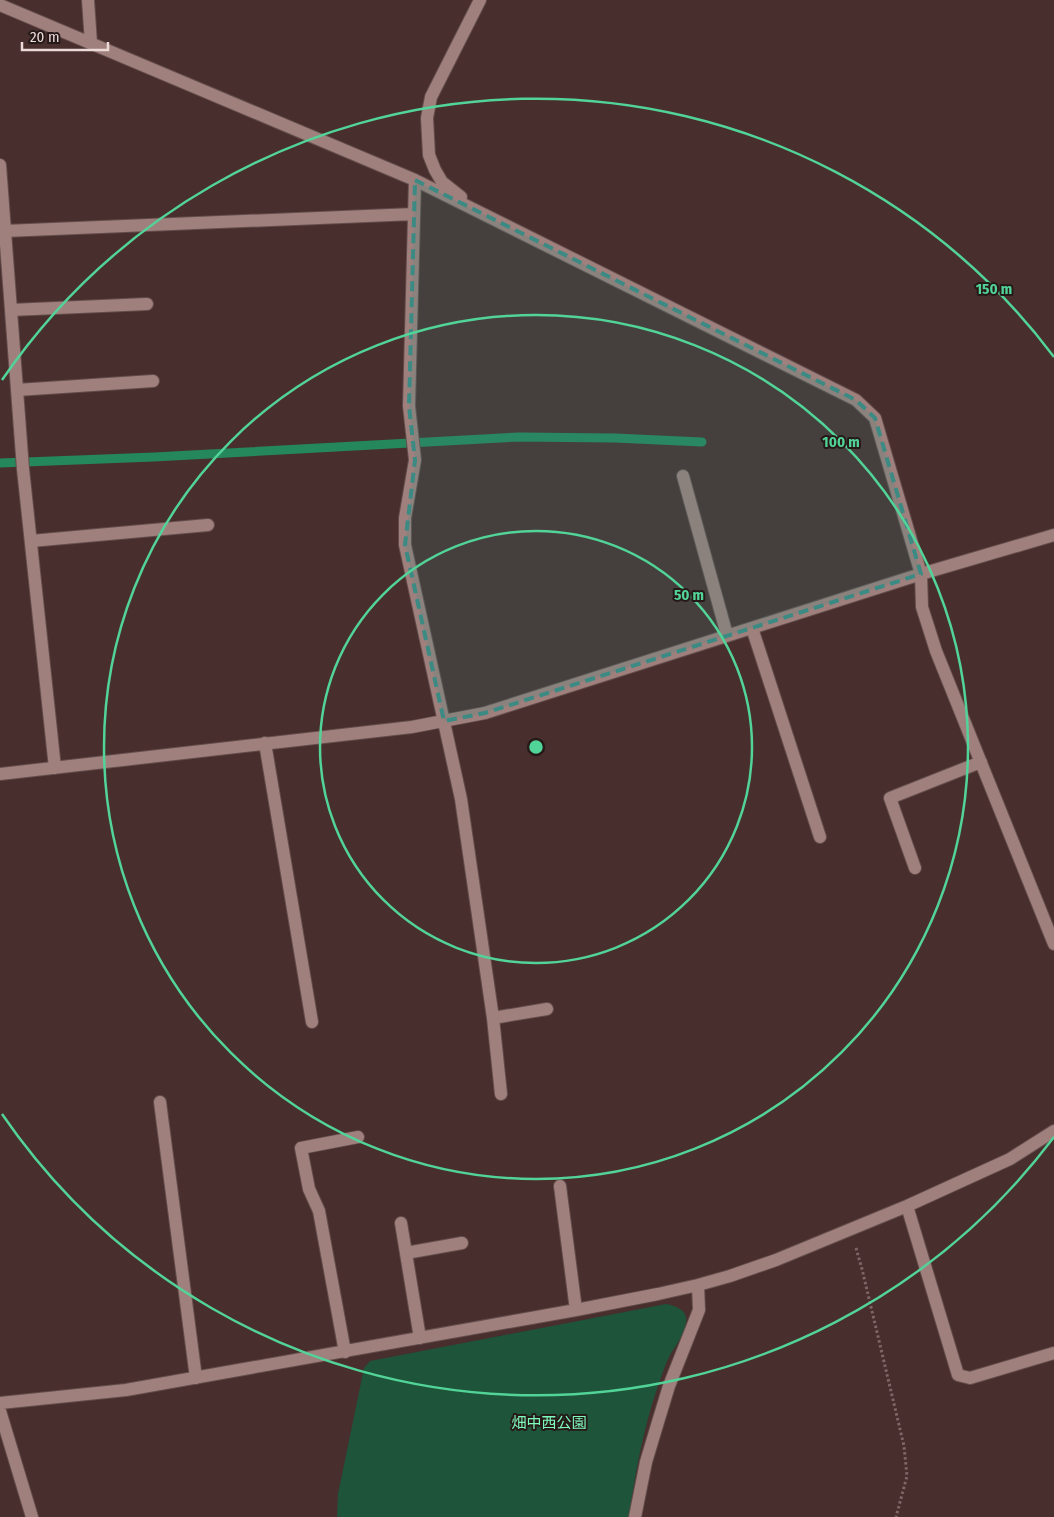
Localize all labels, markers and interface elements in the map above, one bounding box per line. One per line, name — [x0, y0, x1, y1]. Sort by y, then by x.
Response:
scale bar — [22, 20, 109, 52]
text: 20 m — [30, 28, 60, 46]
text: 150 m — [976, 280, 1012, 298]
text: 100 m — [822, 433, 860, 451]
text: 50 m — [674, 586, 704, 604]
centre of rings — [527, 738, 545, 756]
park label: 畑中西公園 — [511, 1414, 587, 1432]

